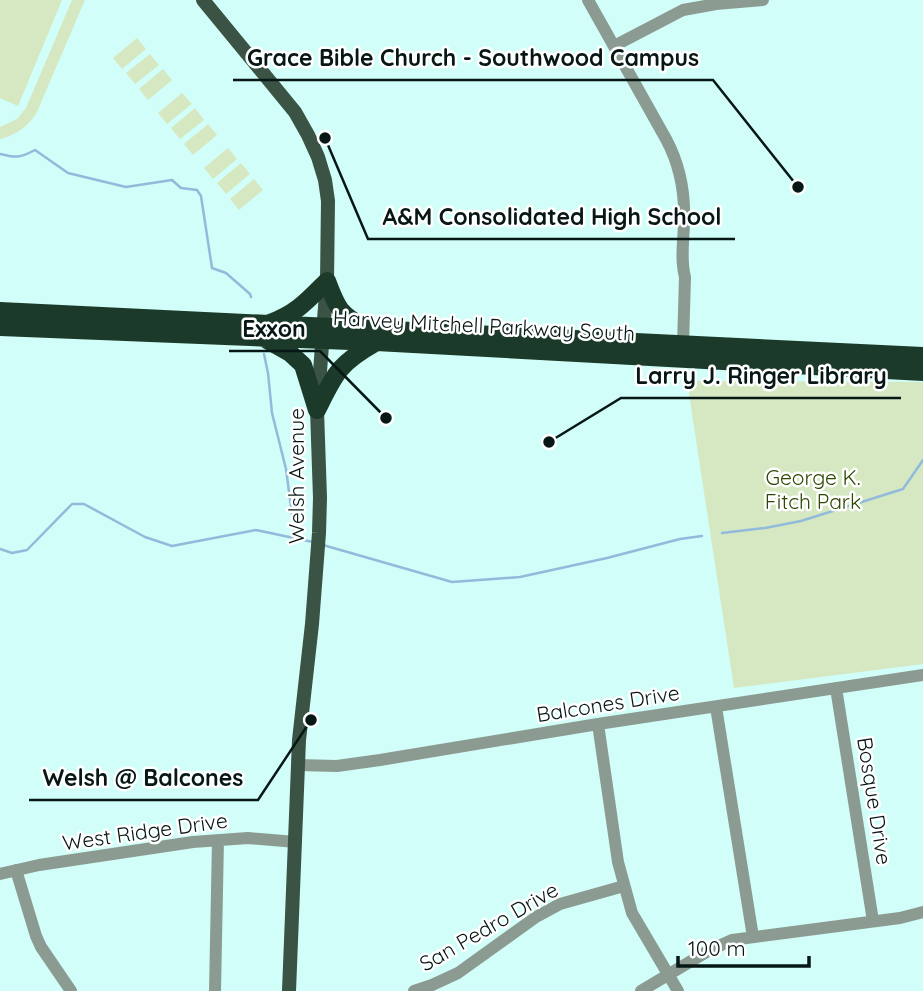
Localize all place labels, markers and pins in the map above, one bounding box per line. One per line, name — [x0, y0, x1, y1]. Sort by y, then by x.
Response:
callout: Grace Bible Church - Southwood Campus — [233, 36, 713, 80]
callout: A&M Consolidated High School — [368, 195, 735, 239]
callout: Exxon — [229, 307, 320, 351]
callout: Larry J. Ringer Library — [621, 354, 901, 398]
callout: Welsh @ Balcones — [29, 756, 258, 800]

